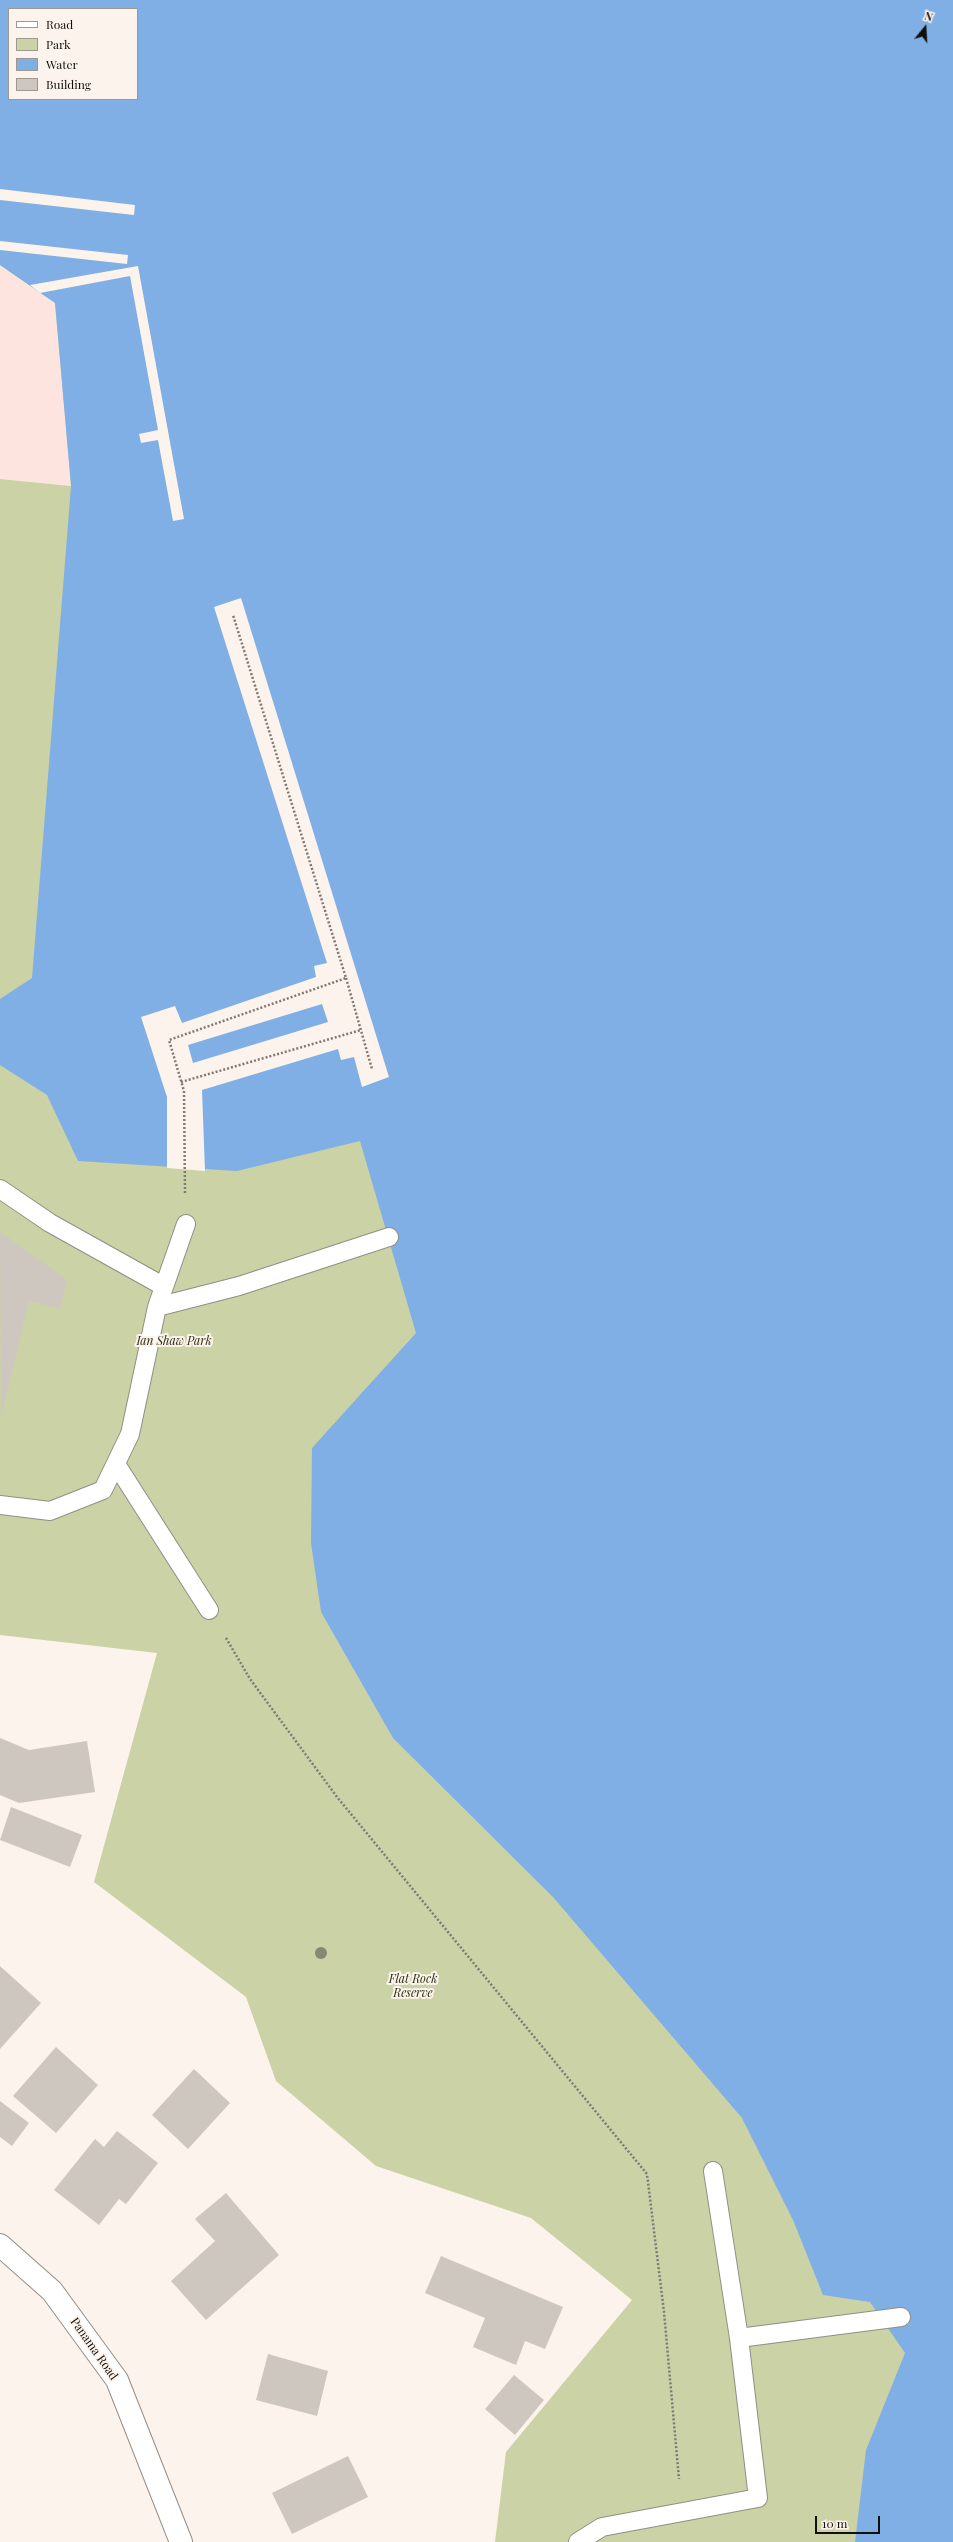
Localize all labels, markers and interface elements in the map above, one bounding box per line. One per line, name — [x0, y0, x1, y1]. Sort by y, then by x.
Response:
legend — [8, 8, 138, 100]
north arrow — [905, 8, 945, 48]
text: N — [923, 8, 935, 24]
text: Road — [46, 16, 73, 32]
text: Park — [46, 36, 71, 52]
text: Water — [46, 56, 78, 72]
text: Building — [46, 76, 91, 92]
park label: Ian Shaw Park — [136, 1334, 212, 1348]
park label: Flat Rock Reserve — [389, 1972, 437, 2000]
street label: Panama Road — [67, 2315, 121, 2383]
scale bar — [817, 2508, 882, 2534]
text: 10 m — [822, 2515, 847, 2531]

